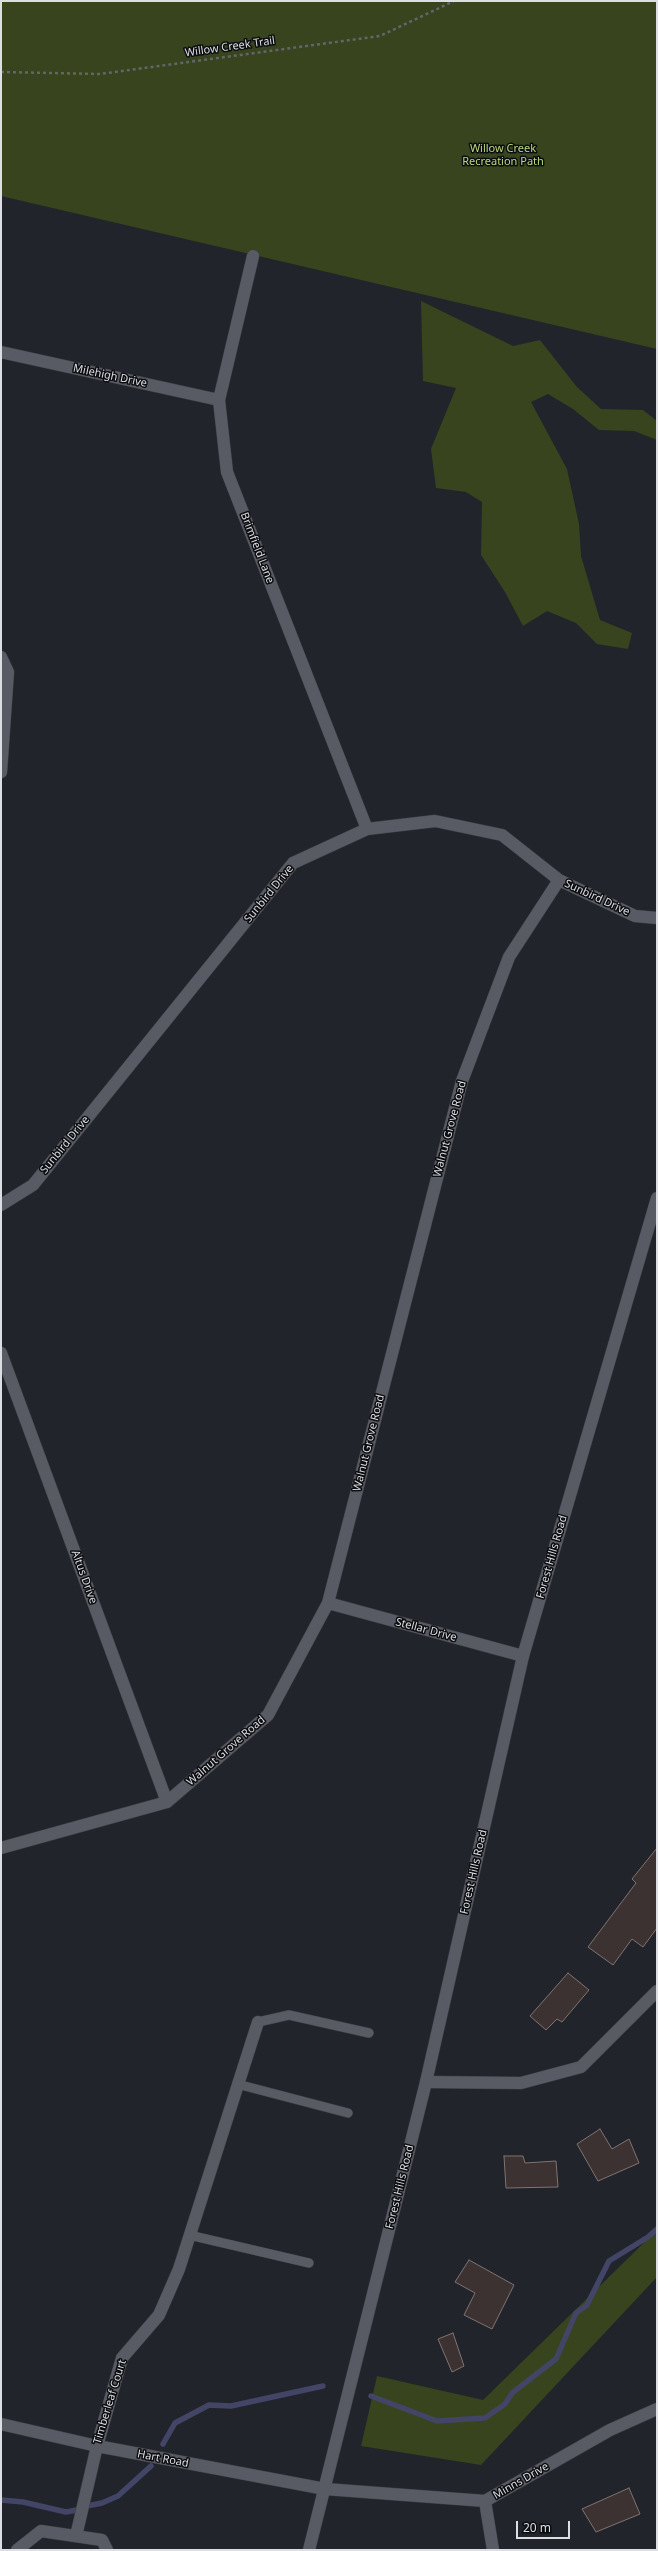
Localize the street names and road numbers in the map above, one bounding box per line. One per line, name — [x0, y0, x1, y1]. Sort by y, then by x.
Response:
street label: Willow Creek Trail — [184, 34, 276, 60]
street label: Milehigh Drive — [72, 362, 148, 390]
street label: Brimfield Lane — [237, 511, 277, 585]
street label: Sunbird Drive — [242, 862, 296, 926]
street label: Sunbird Drive — [562, 877, 632, 919]
street label: Walnut Grove Road — [431, 1079, 469, 1179]
street label: Sunbird Drive — [38, 1113, 92, 1177]
street label: Walnut Grove Road — [351, 1393, 387, 1493]
street label: Forest Hills Road — [534, 1514, 570, 1600]
street label: Altus Drive — [68, 1548, 100, 1606]
street label: Stellar Drive — [394, 1616, 458, 1644]
street label: Walnut Grove Road — [184, 1713, 268, 1789]
street label: Forest Hills Road — [458, 1829, 490, 1915]
street label: Forest Hills Road — [383, 2144, 417, 2230]
street label: Timberleaf Court — [91, 2358, 129, 2446]
street label: Hart Road — [136, 2448, 190, 2470]
street label: Minns Drive — [491, 2460, 551, 2502]

